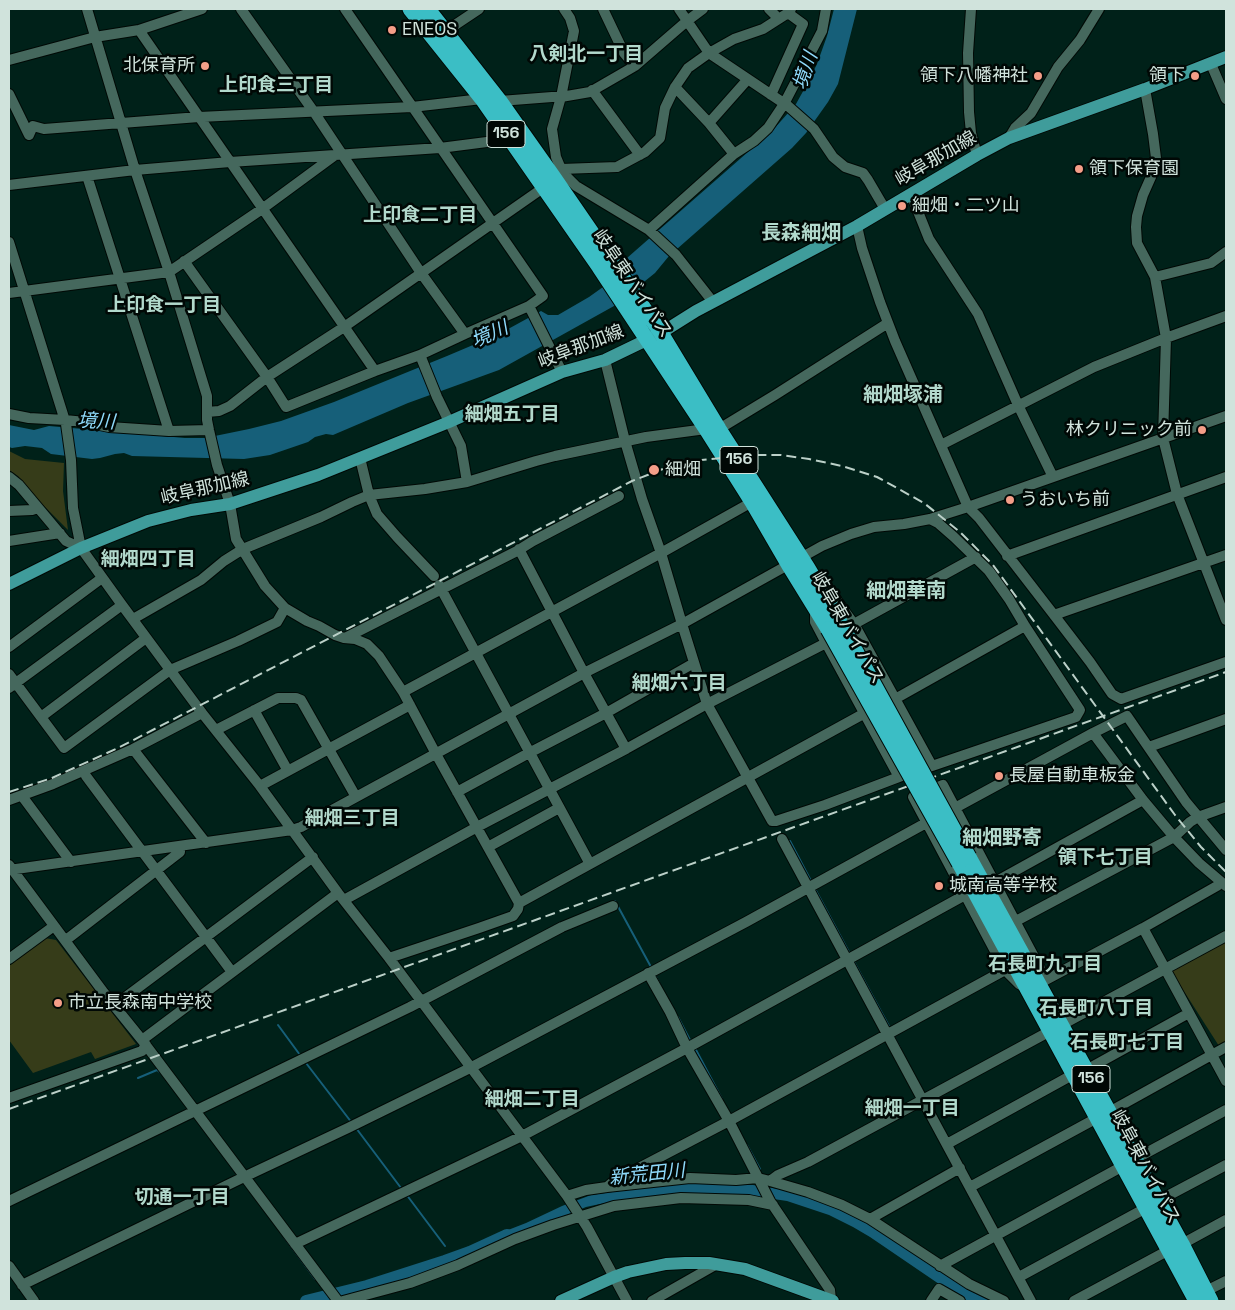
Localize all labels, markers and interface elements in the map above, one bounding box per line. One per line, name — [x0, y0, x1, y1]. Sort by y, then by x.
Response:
place label: ENEOS — [402, 19, 457, 41]
marker: ENEOS — [386, 24, 398, 36]
district label: 八剣北一丁目 — [529, 44, 643, 66]
water label: 境川 — [789, 49, 823, 93]
place label: 北保育所 — [123, 55, 195, 77]
marker: 北保育所 — [199, 60, 211, 72]
place label: 領下八幡神社 — [920, 65, 1028, 87]
place label: 領下 — [1149, 65, 1185, 87]
marker: 領下八幡神社 — [1032, 70, 1044, 82]
marker: 領下 — [1189, 70, 1201, 82]
district label: 上印食三丁目 — [219, 75, 333, 97]
road number: 156 — [487, 120, 525, 148]
street label: 岐阜那加線 — [892, 127, 980, 191]
place label: 領下保育園 — [1089, 158, 1179, 180]
marker: 領下保育園 — [1073, 163, 1085, 175]
place label: 細畑・二ツ山 — [912, 195, 1020, 217]
marker: 細畑・二ツ山 — [896, 200, 908, 212]
district label: 上印食二丁目 — [363, 205, 477, 227]
district label: 長森細畑 — [761, 222, 841, 246]
street label: 岐阜東バイパス — [588, 226, 676, 342]
district label: 上印食一丁目 — [107, 295, 221, 317]
water label: 境川 — [468, 317, 512, 353]
street label: 岐阜那加線 — [535, 321, 627, 373]
district label: 細畑塚浦 — [863, 384, 943, 408]
district label: 細畑五丁目 — [465, 404, 559, 426]
water label: 境川 — [76, 410, 116, 434]
place label: 林クリニック前 — [1066, 419, 1192, 441]
marker: 林クリニック前 — [1196, 424, 1208, 436]
road number: 156 — [720, 446, 758, 474]
place label: 細畑 — [665, 459, 701, 481]
marker: 細畑 — [647, 463, 661, 477]
street label: 岐阜那加線 — [159, 468, 251, 510]
place label: うおいち前 — [1020, 489, 1110, 511]
marker: うおいち前 — [1004, 494, 1016, 506]
district label: 細畑四丁目 — [101, 549, 195, 571]
street label: 岐阜東バイパス — [806, 568, 888, 688]
district label: 細畑華南 — [866, 580, 946, 604]
district label: 細畑六丁目 — [632, 673, 726, 695]
place label: 長屋自動車板金 — [1009, 765, 1135, 787]
marker: 長屋自動車板金 — [993, 770, 1005, 782]
district label: 細畑三丁目 — [305, 808, 399, 830]
district label: 細畑野寄 — [962, 827, 1042, 851]
district label: 領下七丁目 — [1058, 847, 1152, 869]
place label: 城南高等学校 — [949, 875, 1057, 897]
marker: 城南高等学校 — [933, 880, 945, 892]
district label: 石長町九丁目 — [988, 954, 1102, 976]
place label: 市立長森南中学校 — [68, 992, 212, 1014]
marker: 市立長森南中学校 — [52, 997, 64, 1009]
district label: 石長町八丁目 — [1039, 998, 1153, 1020]
district label: 石長町七丁目 — [1070, 1032, 1184, 1054]
road number: 156 — [1072, 1066, 1110, 1092]
district label: 細畑二丁目 — [485, 1089, 579, 1111]
district label: 細畑一丁目 — [865, 1098, 959, 1120]
street label: 岐阜東バイパス — [1106, 1106, 1184, 1228]
water label: 新荒田川 — [608, 1160, 686, 1190]
district label: 切通一丁目 — [135, 1187, 229, 1209]

